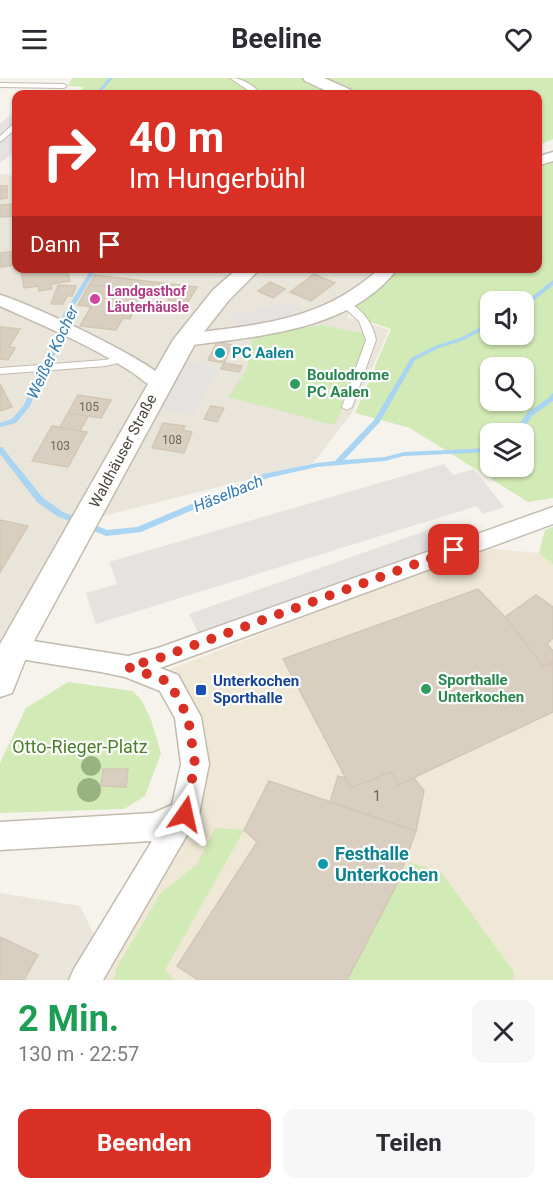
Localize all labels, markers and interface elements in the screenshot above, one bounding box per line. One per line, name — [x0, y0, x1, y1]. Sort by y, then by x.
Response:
icon: menu — [18, 23, 51, 56]
text: Beeline — [231, 23, 322, 55]
icon: heart — [502, 23, 535, 56]
text: 40 m — [129, 113, 224, 162]
icon: right — [30, 114, 108, 192]
text: Im Hungerbühl — [129, 163, 306, 195]
icon: arrive — [93, 228, 126, 261]
text: Dann — [30, 232, 81, 257]
place label: Landgasthof Läuterhäusle — [107, 283, 189, 315]
map controls — [480, 291, 534, 477]
button: sound — [480, 291, 534, 345]
marker: Landgasthof Läuterhäusle — [88, 292, 102, 306]
water label: Weißer Kocher — [23, 302, 83, 402]
place label: PC Aalen — [232, 344, 294, 362]
marker: PC Aalen — [213, 346, 227, 360]
button: search — [480, 357, 534, 411]
place label: Boulodrome PC Aalen — [307, 366, 389, 401]
marker: Boulodrome PC Aalen — [288, 377, 302, 391]
street label: Waldhäuser Straße — [85, 391, 161, 511]
house number: 105 — [79, 400, 99, 414]
button: layers — [480, 423, 534, 477]
house number: 108 — [162, 433, 182, 447]
house number: 103 — [50, 439, 70, 453]
water label: Häselbach — [191, 471, 266, 516]
pin — [428, 524, 479, 575]
icon: arrive — [437, 533, 470, 566]
place label: Sporthalle Unterkochen — [438, 671, 524, 706]
place label: Unterkochen Sporthalle — [213, 672, 299, 707]
marker: Sporthalle Unterkochen — [419, 682, 433, 696]
marker: Unterkochen Sporthalle — [194, 683, 208, 697]
park label: Otto-Rieger-Platz — [12, 736, 148, 757]
position arrow — [153, 782, 217, 846]
house number: 1 — [373, 787, 381, 805]
place label: Festhalle Unterkochen — [335, 843, 438, 885]
marker: Festhalle Unterkochen — [316, 857, 330, 871]
text: 2 Min. — [18, 998, 119, 1040]
button: close — [472, 1000, 535, 1063]
text: 130 m · 22:57 — [18, 1042, 139, 1066]
button: Beenden — [18, 1109, 271, 1178]
button: Teilen — [283, 1109, 535, 1178]

